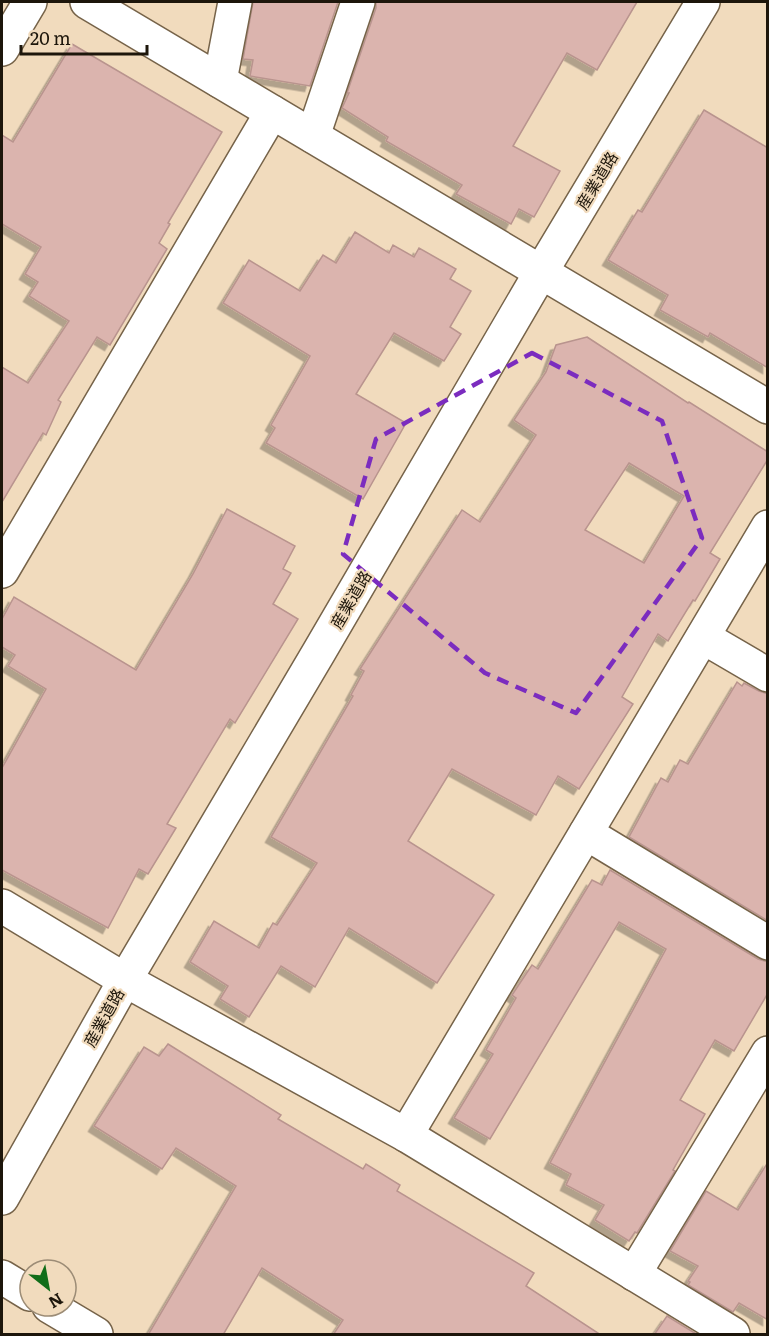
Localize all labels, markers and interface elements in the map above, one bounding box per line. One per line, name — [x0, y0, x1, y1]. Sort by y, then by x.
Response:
scale bar — [21, 18, 147, 56]
text: 20 m — [30, 24, 71, 51]
street label: 産業道路 — [569, 146, 623, 214]
street label: 産業道路 — [324, 565, 376, 633]
street label: 産業道路 — [77, 983, 129, 1051]
north arrow — [18, 1258, 78, 1318]
text: N — [44, 1288, 68, 1315]

